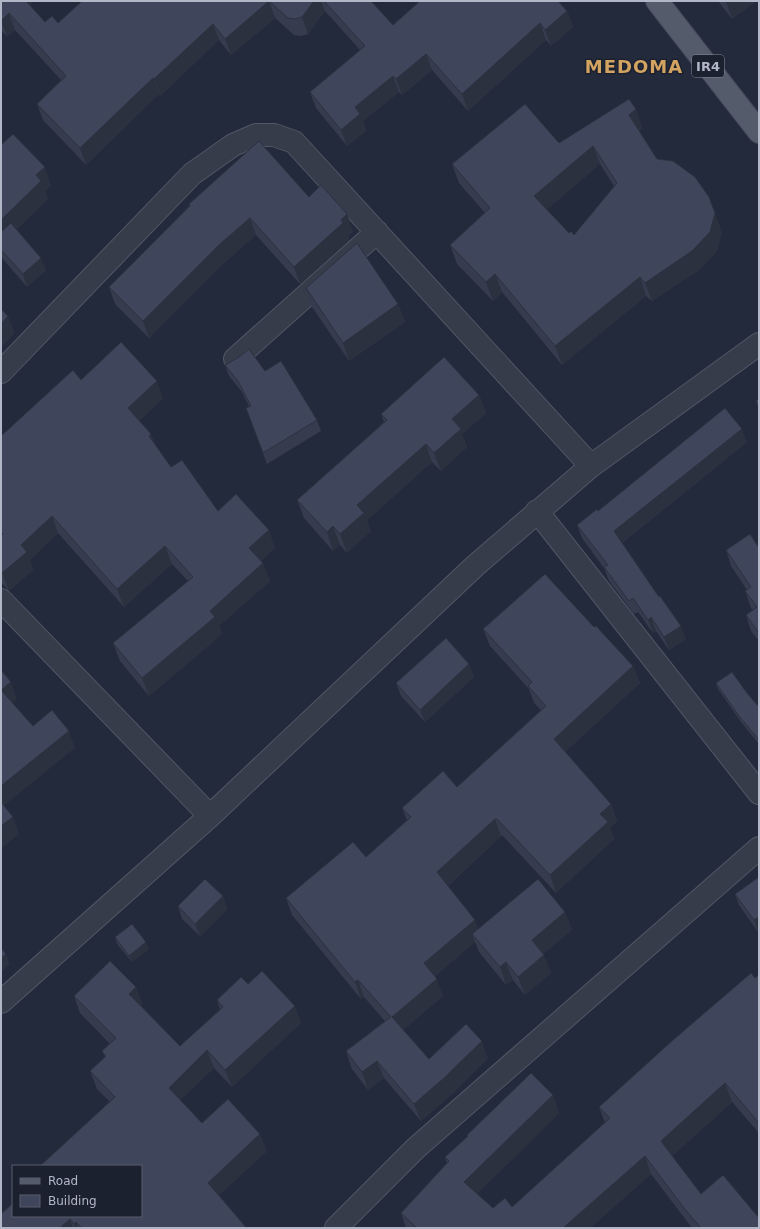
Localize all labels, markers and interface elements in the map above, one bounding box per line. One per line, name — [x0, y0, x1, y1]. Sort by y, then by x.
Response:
road number: IR4 — [692, 55, 724, 77]
district label: MEDOMA — [585, 56, 683, 77]
legend — [12, 1165, 142, 1217]
text: Road — [48, 1174, 78, 1188]
text: Building — [48, 1194, 97, 1208]

